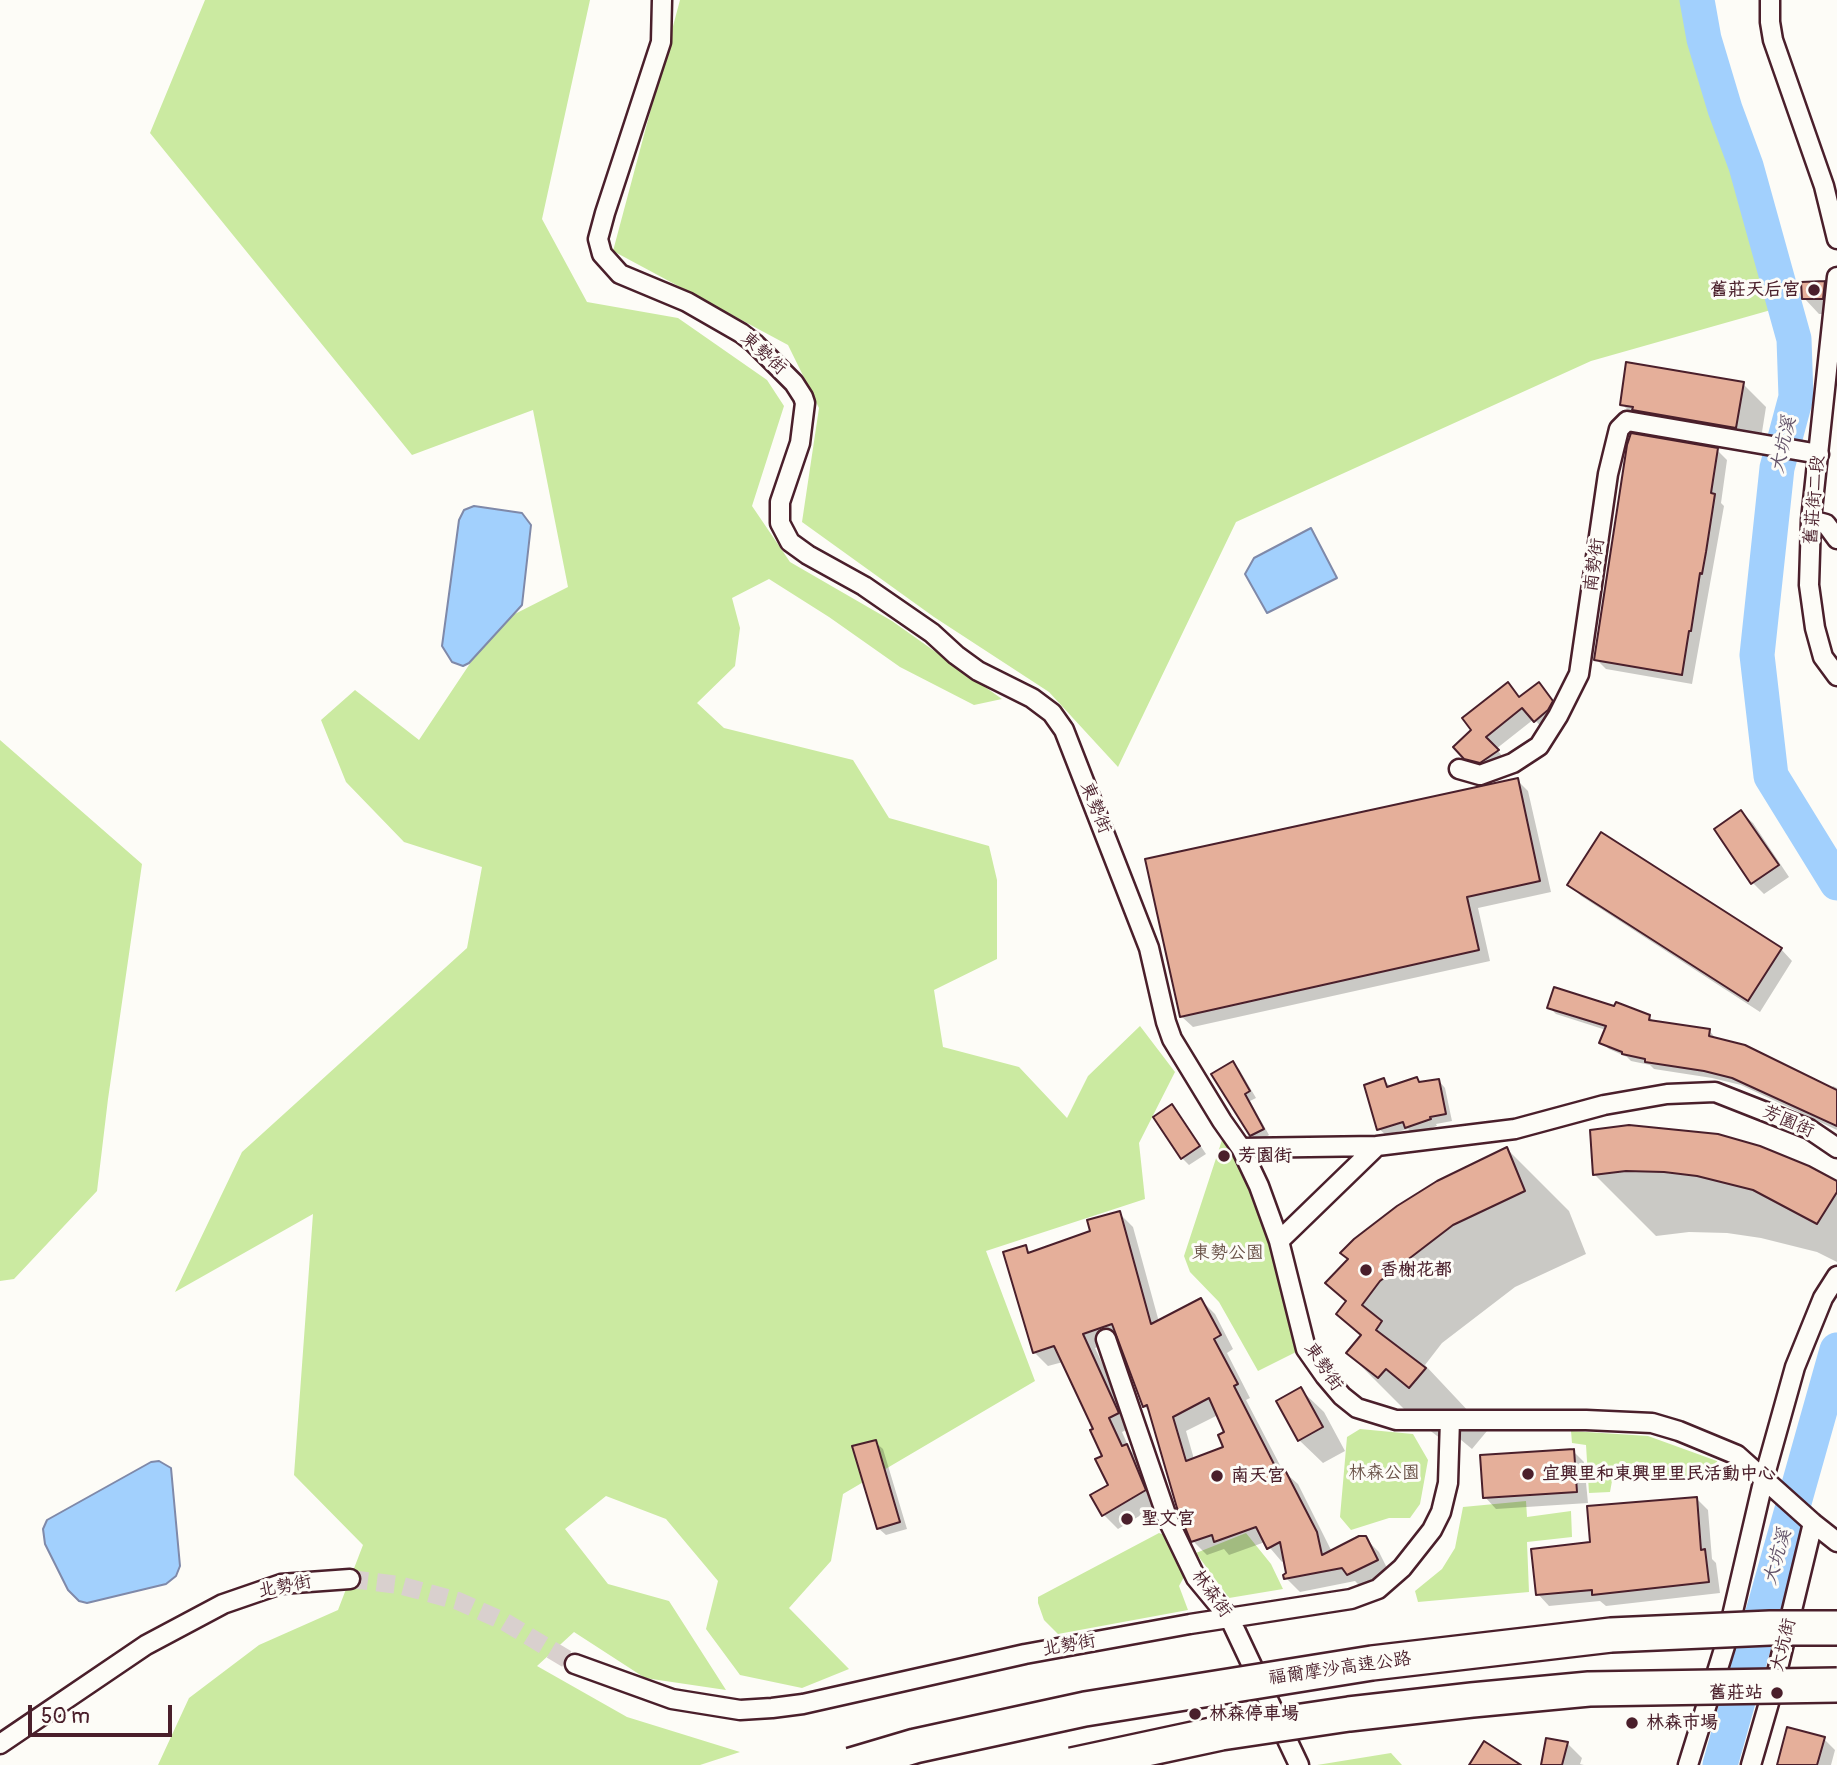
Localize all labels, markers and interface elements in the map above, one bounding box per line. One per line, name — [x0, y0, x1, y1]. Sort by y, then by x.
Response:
place label: 舊莊天后宮 — [1710, 279, 1800, 301]
marker: 舊莊天后宮 — [1806, 282, 1822, 298]
street label: 東勢街 — [736, 328, 790, 380]
water label: 大坑溪 — [1766, 415, 1802, 475]
street label: 舊莊街二段 — [1800, 454, 1830, 546]
street label: 南勢街 — [1581, 537, 1609, 593]
street label: 東勢街 — [1075, 779, 1115, 837]
street label: 芳園街 — [1759, 1101, 1817, 1143]
place label: 芳園街 — [1238, 1145, 1292, 1167]
marker: 芳園街 — [1216, 1148, 1232, 1164]
park label: 東勢公園 — [1192, 1242, 1264, 1264]
place label: 香榭花都 — [1380, 1259, 1452, 1281]
marker: 香榭花都 — [1358, 1262, 1374, 1278]
street label: 東勢街 — [1299, 1339, 1347, 1395]
park label: 林森公園 — [1348, 1462, 1420, 1484]
place label: 宜興里和東興里里民活動中心 — [1542, 1463, 1776, 1485]
place label: 南天宮 — [1231, 1465, 1285, 1487]
marker: 宜興里和東興里里民活動中心 — [1520, 1466, 1536, 1482]
marker: 南天宮 — [1209, 1468, 1225, 1484]
place label: 聖文宮 — [1141, 1508, 1195, 1530]
marker: 聖文宮 — [1119, 1511, 1135, 1527]
water label: 大坑溪 — [1759, 1526, 1797, 1588]
street label: 林森街 — [1186, 1566, 1236, 1622]
street label: 北勢街 — [256, 1571, 314, 1603]
street label: 大坑街 — [1767, 1616, 1801, 1674]
street label: 北勢街 — [1041, 1631, 1097, 1661]
street label: 福爾摩沙高速公路 — [1267, 1648, 1413, 1690]
place label: 舊莊站 — [1709, 1682, 1763, 1704]
marker: 舊莊站 — [1769, 1685, 1785, 1701]
scale bar — [32, 1692, 175, 1736]
text: 50 m — [41, 1703, 90, 1730]
place label: 林森停車場 — [1209, 1703, 1299, 1725]
marker: 林森停車場 — [1187, 1706, 1203, 1722]
place label: 林森市場 — [1646, 1712, 1718, 1734]
marker: 林森市場 — [1624, 1715, 1640, 1731]

